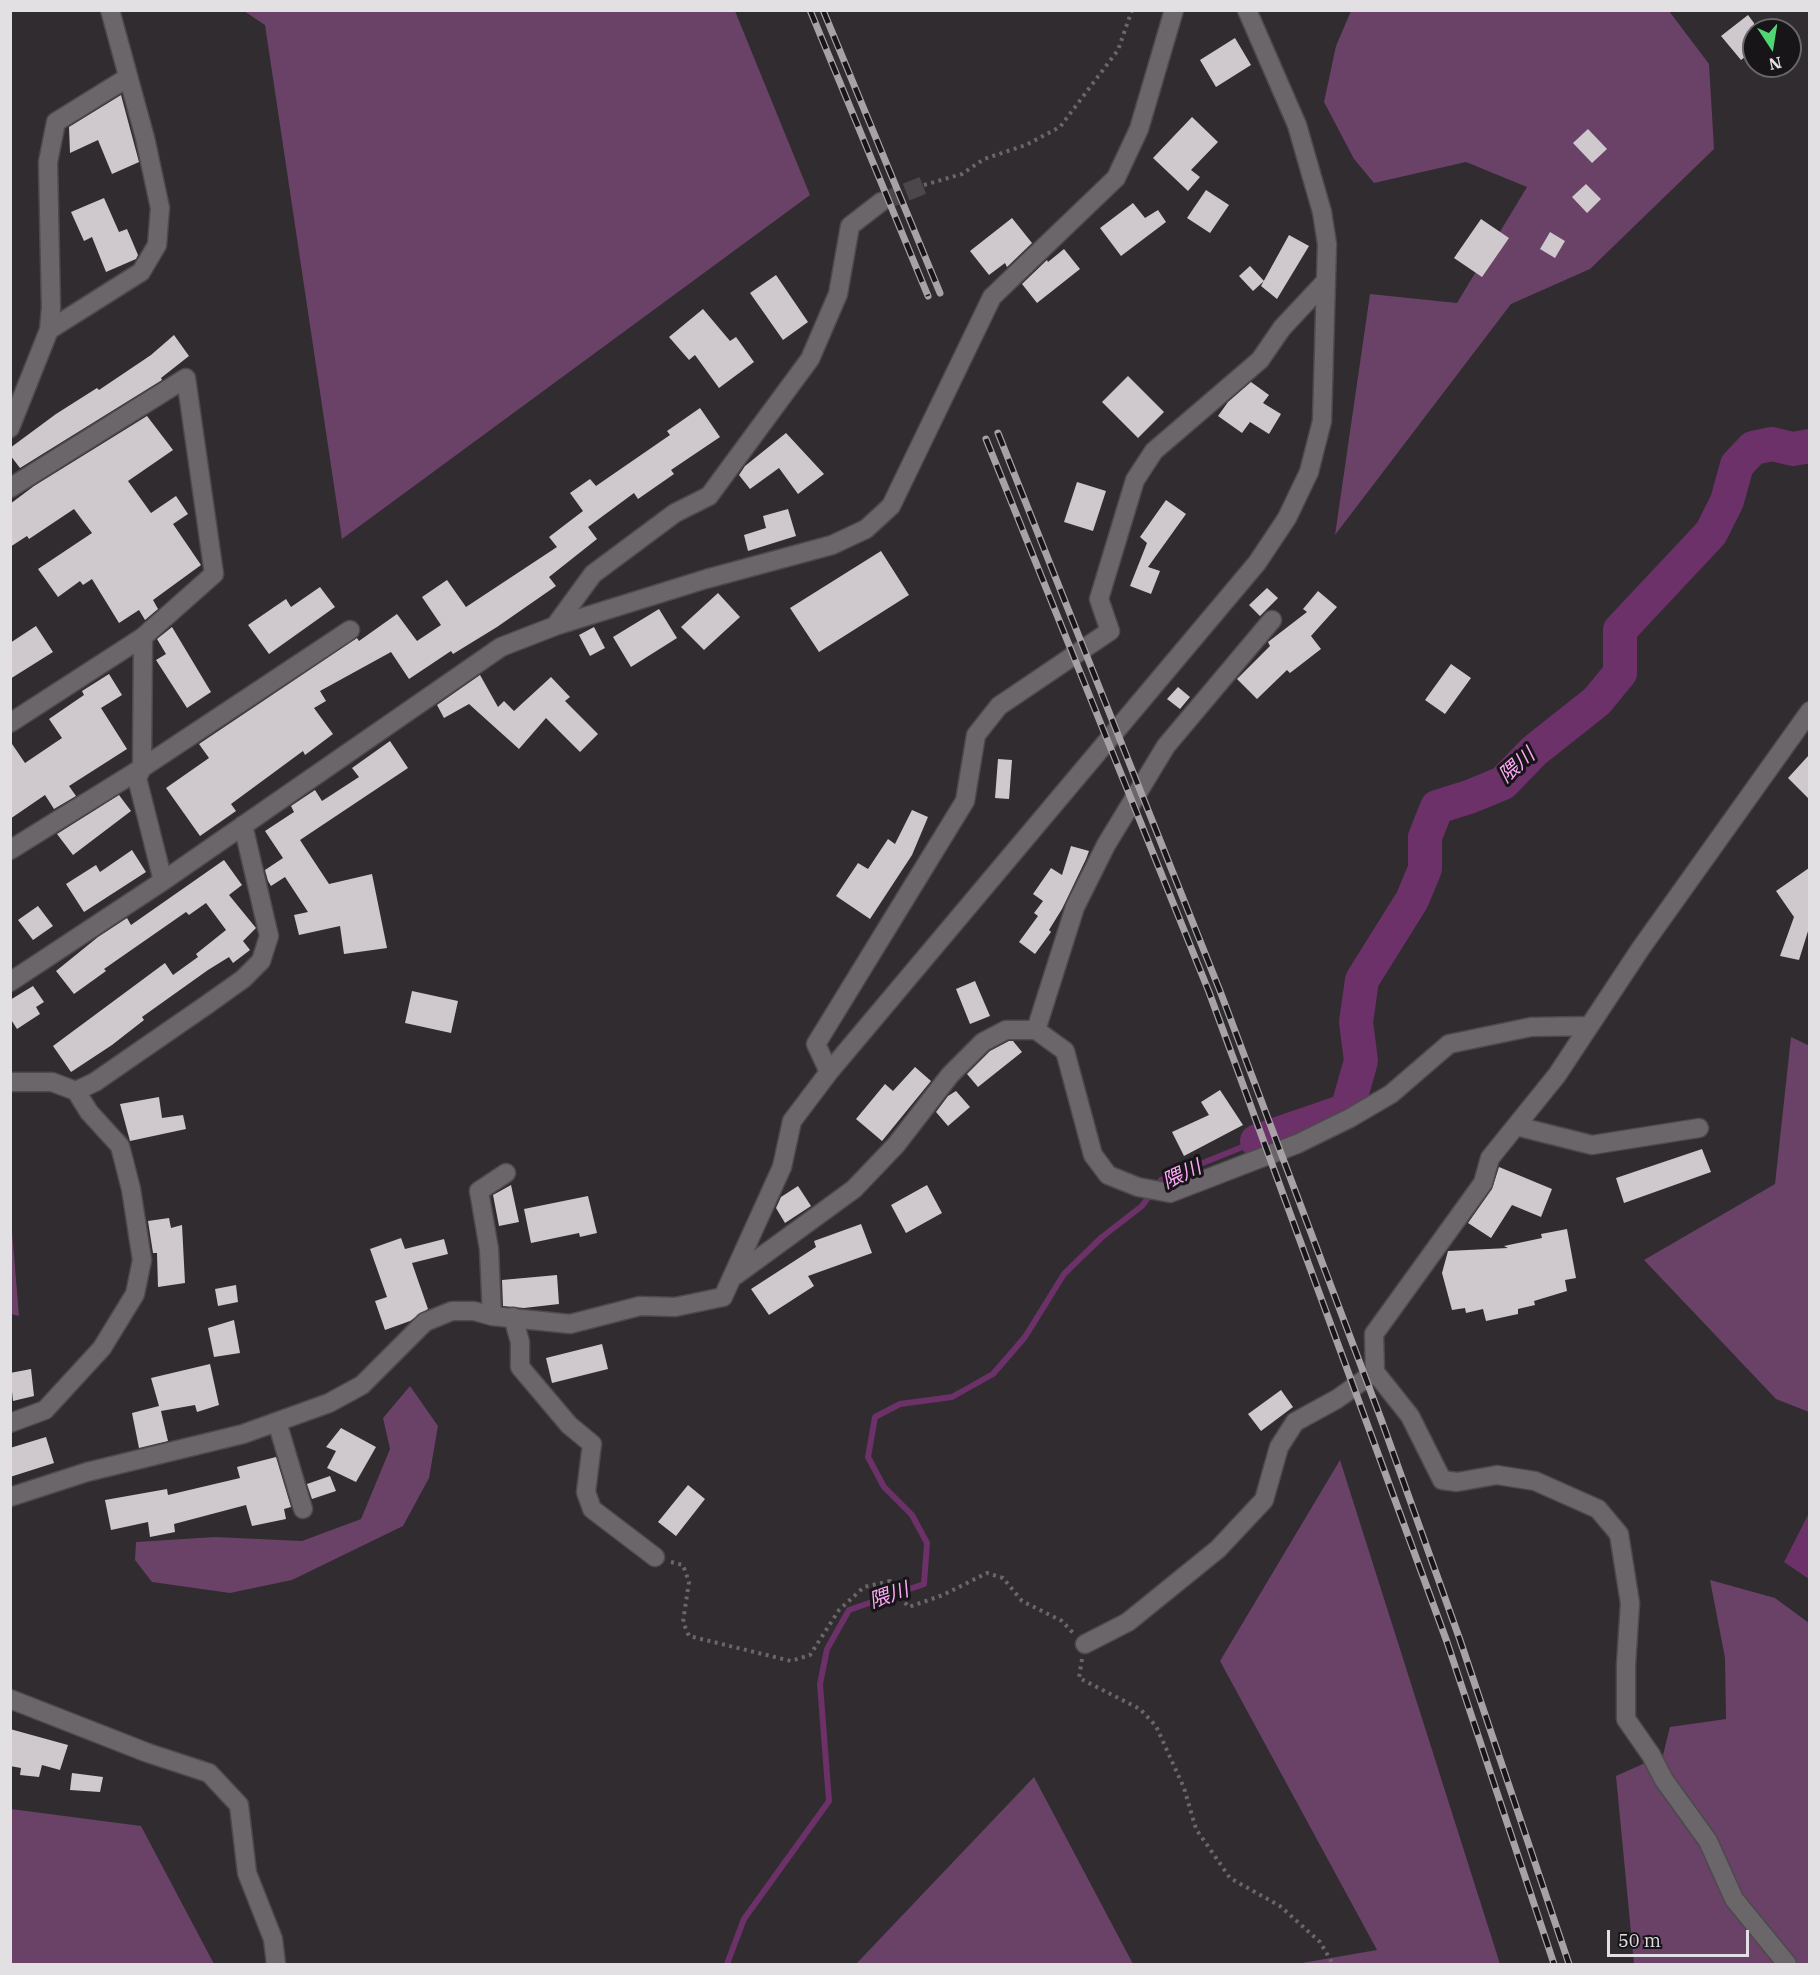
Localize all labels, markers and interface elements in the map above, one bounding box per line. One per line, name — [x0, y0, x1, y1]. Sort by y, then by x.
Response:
north arrow — [1742, 18, 1802, 78]
text: N — [1767, 53, 1784, 75]
water label: 隈川 — [1494, 744, 1540, 788]
water label: 隈川 — [1159, 1156, 1205, 1194]
water label: 隈川 — [866, 1578, 912, 1614]
scale bar — [1610, 1918, 1752, 1956]
text: 50 m — [1618, 1929, 1661, 1952]

